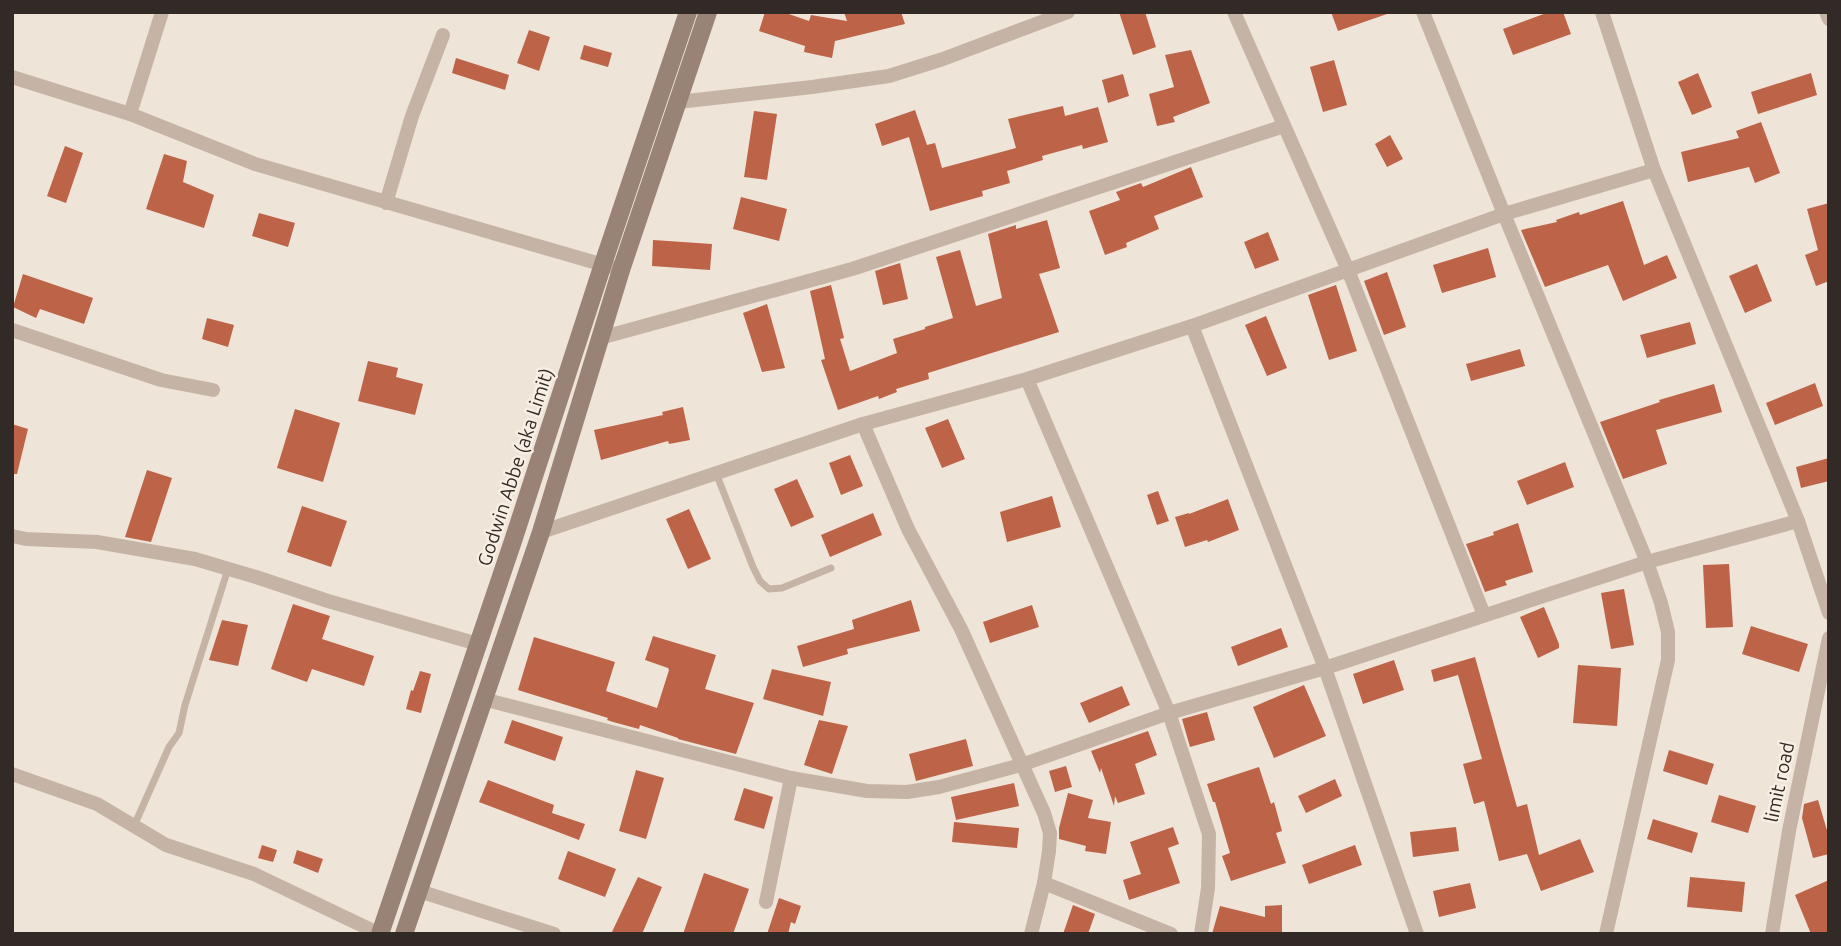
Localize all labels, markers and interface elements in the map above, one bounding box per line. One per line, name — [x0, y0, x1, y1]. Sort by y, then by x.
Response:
street label: Godwin Abbe (aka Limit) — [473, 365, 557, 569]
street label: limit road — [1760, 740, 1798, 824]

